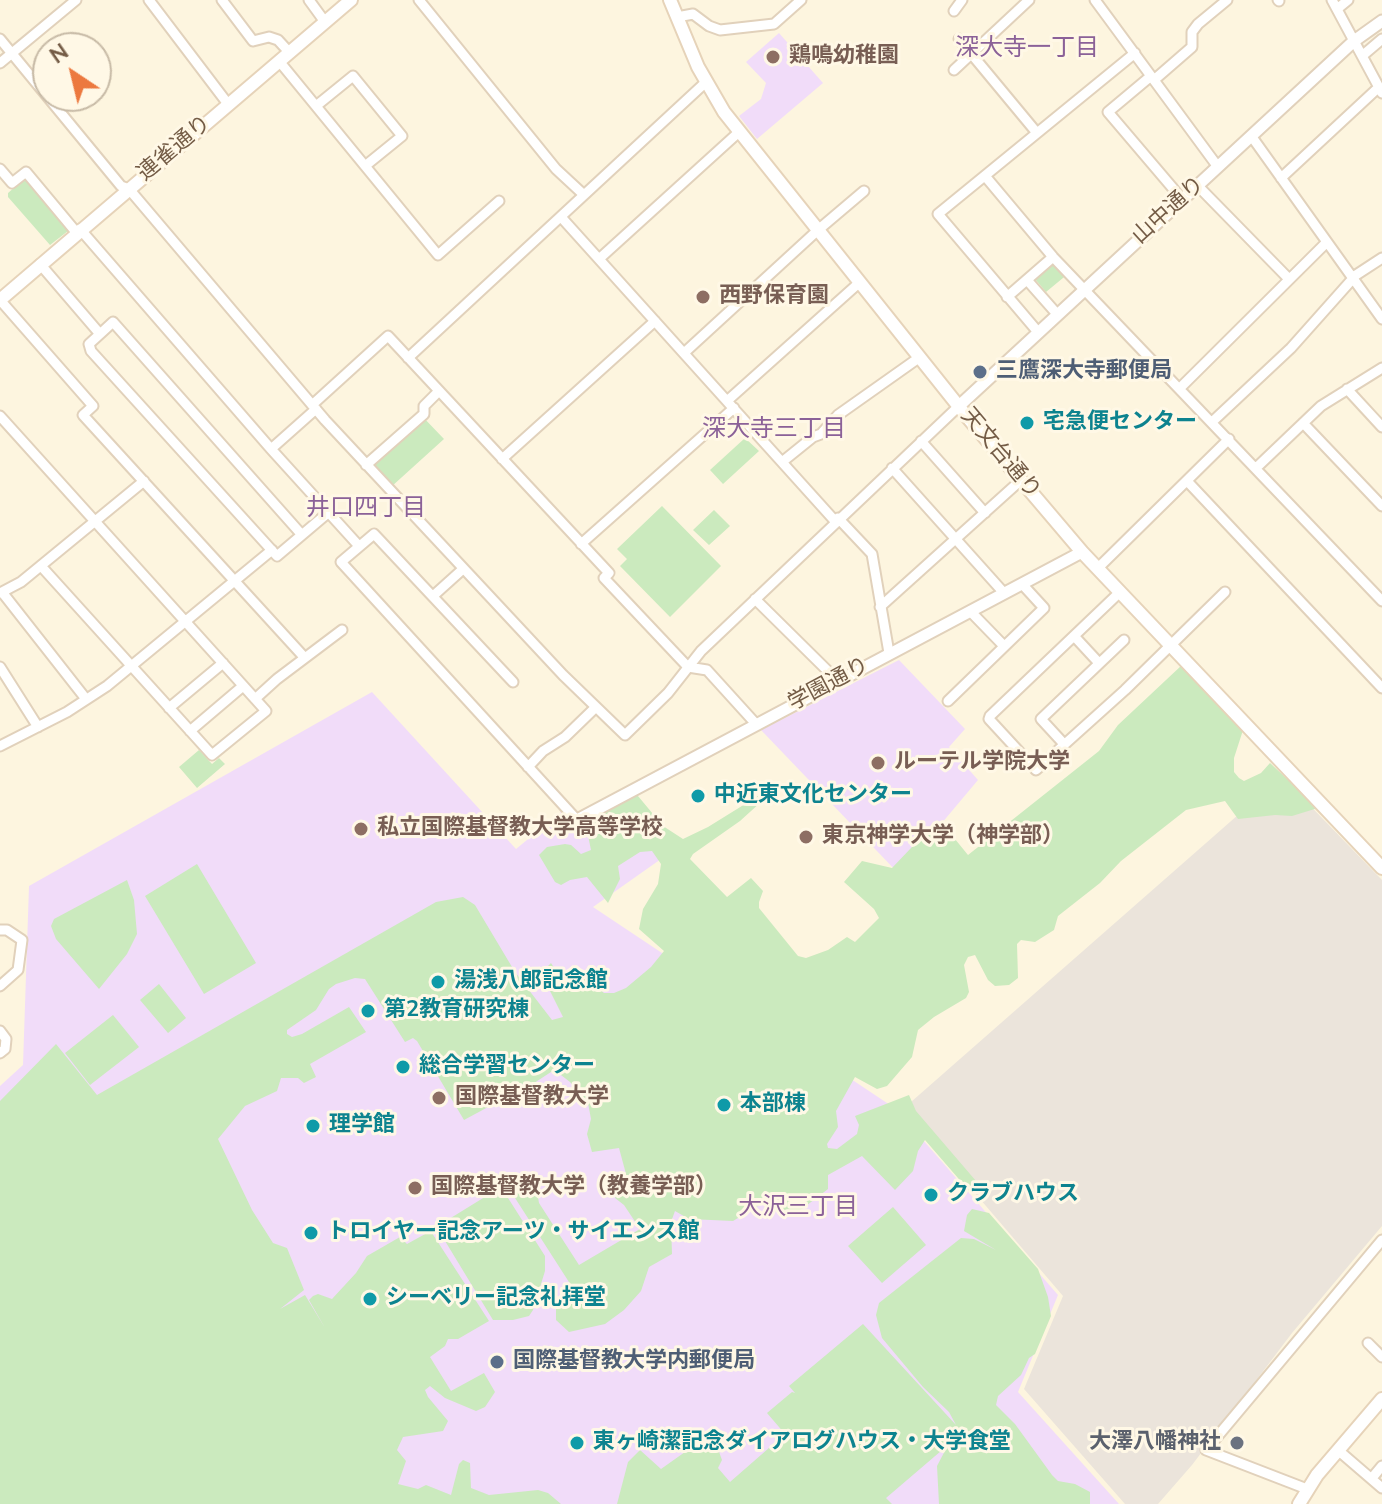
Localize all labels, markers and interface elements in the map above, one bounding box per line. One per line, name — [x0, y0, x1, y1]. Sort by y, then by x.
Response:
north arrow — [32, 32, 112, 112]
district label: 深大寺一丁目 — [955, 35, 1099, 63]
text: N — [44, 37, 75, 71]
place label: 鶏鳴幼稚園 — [789, 44, 899, 70]
marker: 鶏鳴幼稚園 — [764, 48, 782, 66]
street label: 連雀通り — [133, 111, 217, 187]
street label: 山中通り — [1127, 172, 1211, 250]
place label: 西野保育園 — [719, 284, 829, 310]
marker: 西野保育園 — [694, 288, 712, 306]
place label: 三鷹深大寺郵便局 — [996, 359, 1172, 385]
marker: 三鷹深大寺郵便局 — [971, 363, 989, 381]
street label: 天文台通り — [955, 403, 1045, 505]
place label: 宅急便センター — [1043, 410, 1197, 436]
marker: 宅急便センター — [1018, 414, 1036, 432]
district label: 深大寺三丁目 — [702, 416, 846, 444]
district label: 井口四丁目 — [306, 495, 426, 523]
street label: 学園通り — [784, 653, 874, 717]
place label: ルーテル学院大学 — [894, 750, 1070, 776]
marker: ルーテル学院大学 — [869, 754, 887, 772]
place label: 中近東文化センター — [714, 783, 912, 809]
marker: 中近東文化センター — [689, 787, 707, 805]
place label: 私立国際基督教大学高等学校 — [377, 816, 663, 842]
marker: 私立国際基督教大学高等学校 — [352, 820, 370, 838]
place label: 東京神学大学（神学部） — [822, 824, 1064, 850]
marker: 東京神学大学（神学部） — [797, 828, 815, 846]
place label: 湯浅八郎記念館 — [454, 969, 608, 995]
marker: 湯浅八郎記念館 — [429, 973, 447, 991]
place label: 第2教育研究棟 — [384, 998, 529, 1024]
marker: 第2教育研究棟 — [359, 1002, 377, 1020]
place label: 総合学習センター — [419, 1054, 595, 1080]
marker: 総合学習センター — [394, 1058, 412, 1076]
place label: 国際基督教大学 — [455, 1085, 609, 1111]
marker: 国際基督教大学 — [430, 1089, 448, 1107]
place label: 本部棟 — [740, 1092, 806, 1118]
marker: 本部棟 — [715, 1096, 733, 1114]
place label: 理学館 — [329, 1113, 395, 1139]
marker: 理学館 — [304, 1117, 322, 1135]
place label: 国際基督教大学（教養学部） — [431, 1175, 717, 1201]
marker: 国際基督教大学（教養学部） — [406, 1179, 424, 1197]
place label: クラブハウス — [947, 1182, 1079, 1208]
marker: クラブハウス — [922, 1186, 940, 1204]
district label: 大沢三丁目 — [738, 1194, 858, 1222]
place label: トロイヤー記念アーツ・サイエンス館 — [327, 1220, 700, 1246]
marker: トロイヤー記念アーツ・サイエンス館 — [302, 1224, 320, 1242]
place label: シーベリー記念礼拝堂 — [386, 1286, 606, 1312]
marker: シーベリー記念礼拝堂 — [361, 1290, 379, 1308]
place label: 国際基督教大学内郵便局 — [513, 1349, 755, 1375]
marker: 国際基督教大学内郵便局 — [488, 1353, 506, 1371]
place label: 東ヶ崎潔記念ダイアログハウス・大学食堂 — [593, 1430, 1011, 1456]
place label: 大澤八幡神社 — [1089, 1430, 1221, 1456]
marker: 東ヶ崎潔記念ダイアログハウス・大学食堂 — [568, 1434, 586, 1452]
marker: 大澤八幡神社 — [1228, 1434, 1246, 1452]

